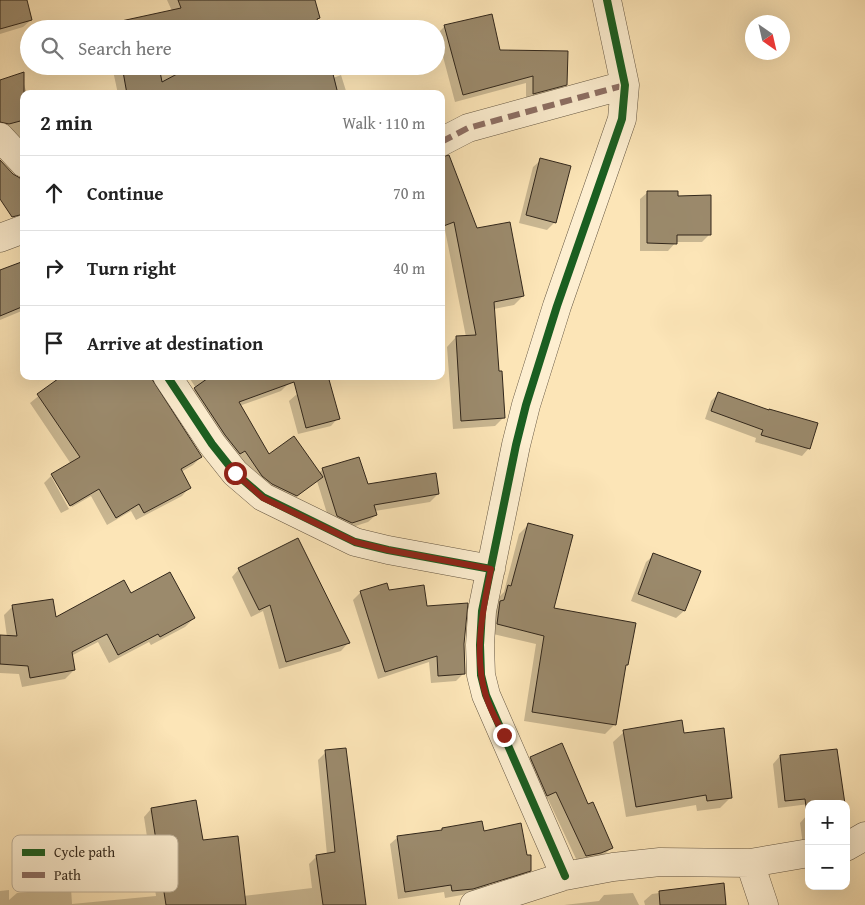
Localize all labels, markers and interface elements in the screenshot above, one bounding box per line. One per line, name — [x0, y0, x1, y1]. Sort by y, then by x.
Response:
north arrow — [745, 15, 790, 60]
search box — [20, 20, 445, 75]
icon: search — [38, 34, 66, 62]
text: Search here — [78, 34, 172, 62]
text: 2 min — [40, 107, 92, 138]
text: Walk · 110 m — [342, 111, 425, 135]
icon: ahead — [40, 179, 68, 207]
text: Continue — [87, 179, 164, 207]
text: 70 m — [393, 181, 425, 205]
icon: right — [40, 254, 68, 282]
text: Turn right — [87, 254, 176, 282]
text: 40 m — [393, 256, 425, 280]
icon: arrive — [40, 329, 68, 357]
text: Arrive at destination — [87, 329, 263, 357]
route start — [224, 462, 247, 485]
route end — [493, 724, 516, 747]
map controls — [805, 800, 850, 890]
button: + — [805, 800, 850, 845]
legend — [12, 835, 178, 892]
text: Cycle path — [54, 842, 115, 862]
button: − — [805, 845, 850, 890]
text: Path — [54, 865, 81, 885]

